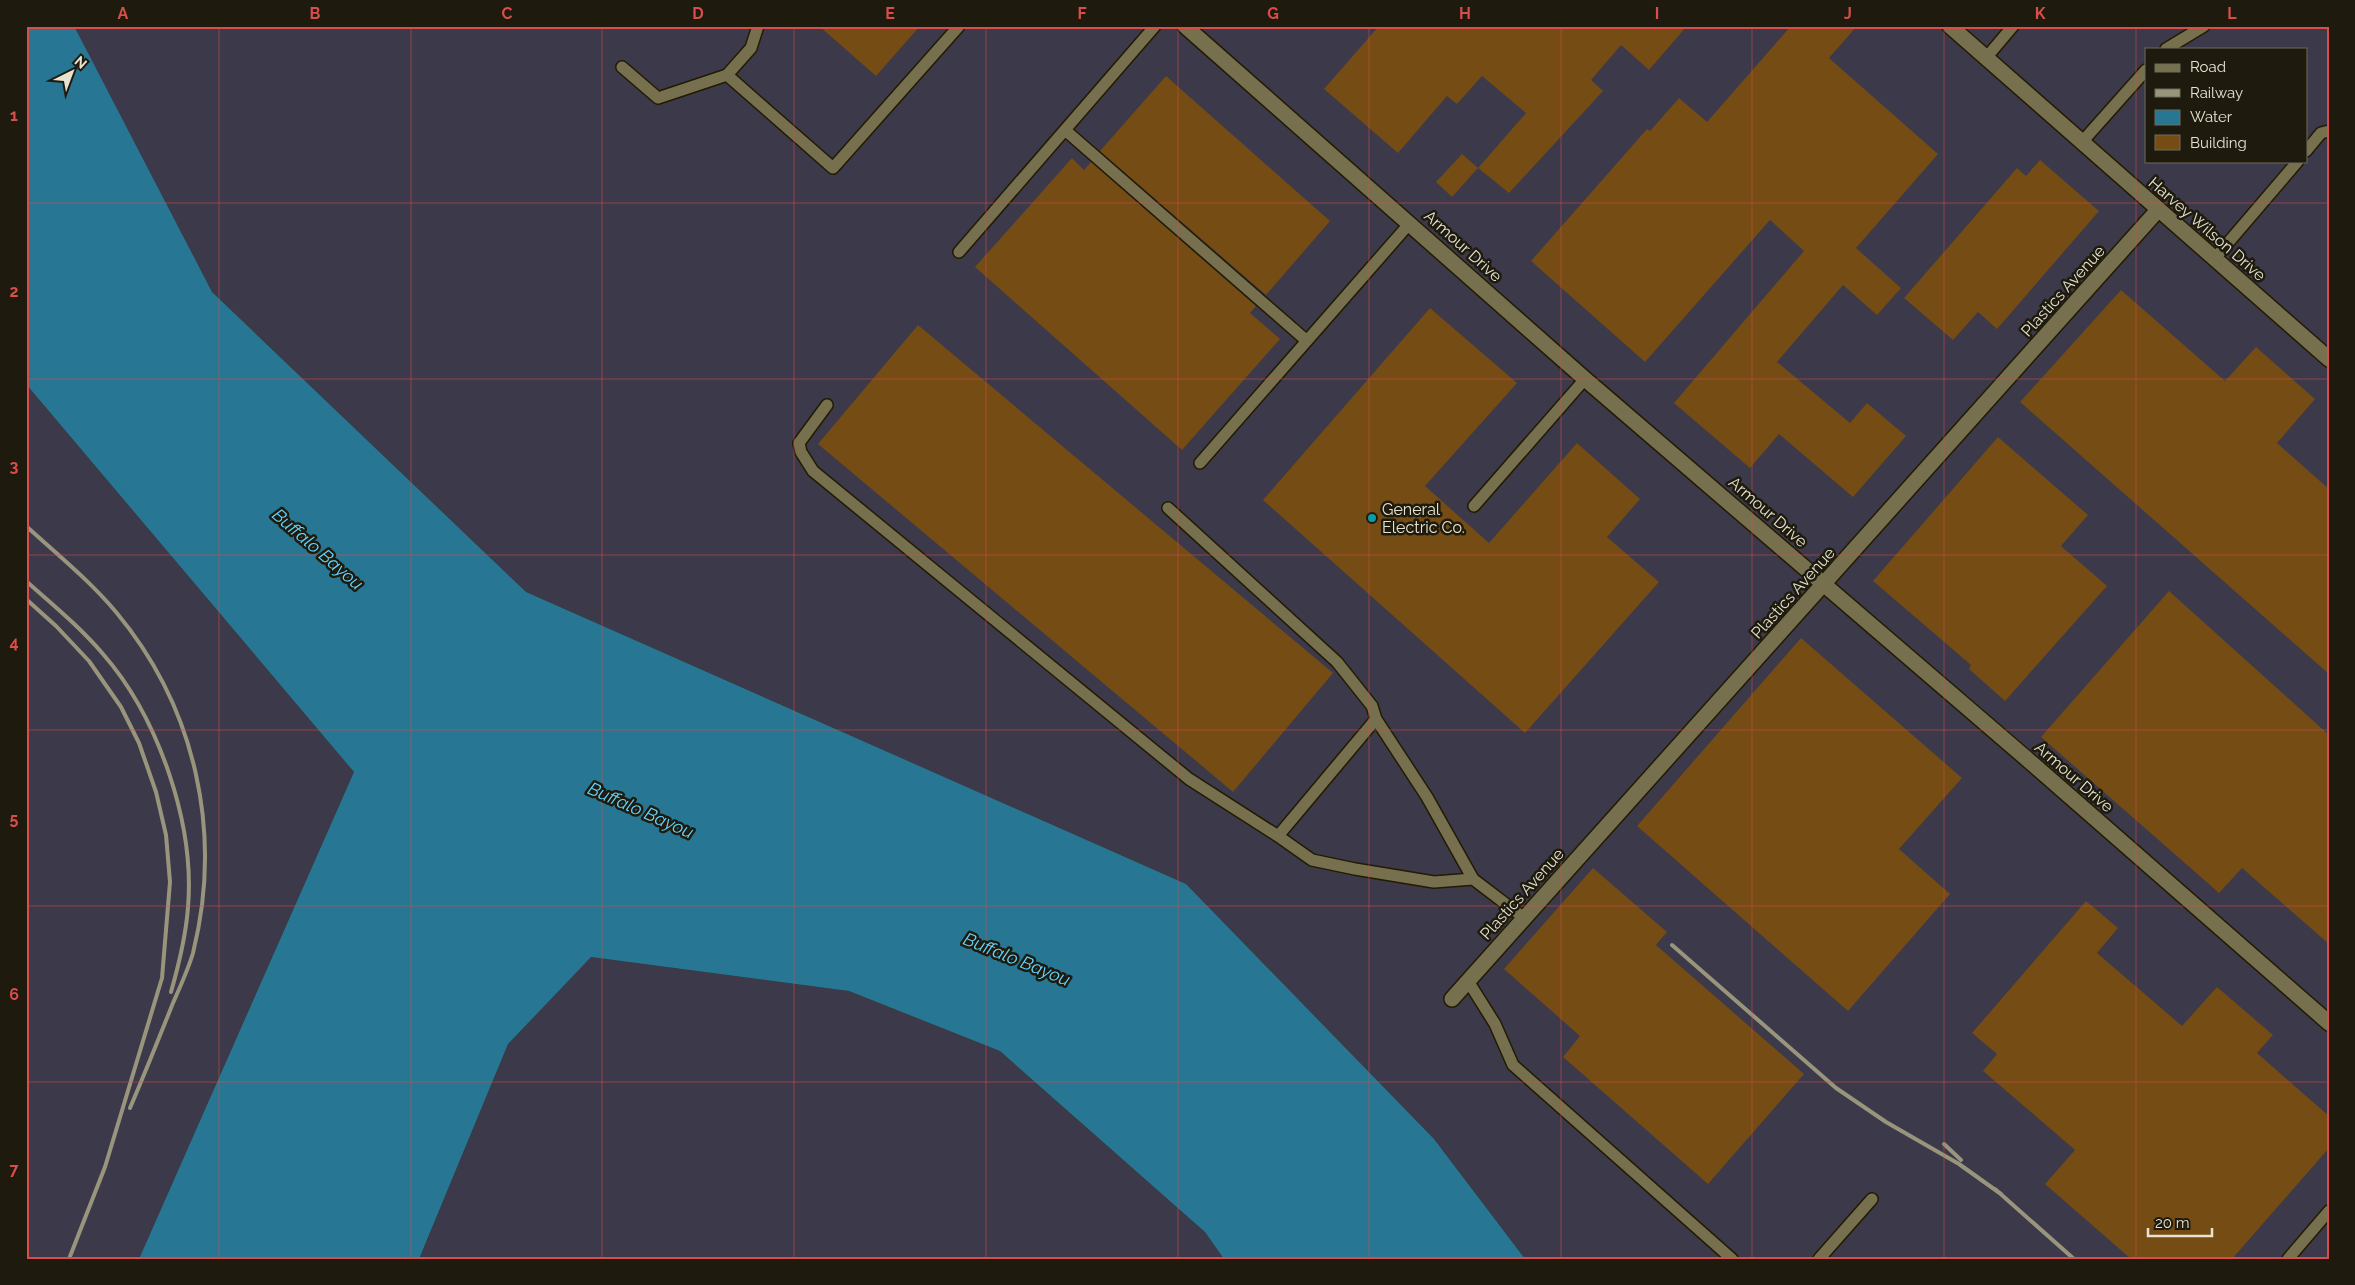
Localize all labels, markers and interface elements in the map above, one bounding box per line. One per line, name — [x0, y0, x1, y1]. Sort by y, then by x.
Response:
text: A — [118, 4, 129, 23]
text: B — [310, 4, 321, 23]
text: C — [502, 4, 513, 23]
text: D — [692, 4, 704, 23]
text: E — [885, 4, 895, 23]
text: F — [1077, 4, 1087, 23]
text: G — [1267, 4, 1279, 23]
text: H — [1459, 4, 1471, 23]
text: I — [1655, 4, 1659, 23]
text: J — [1844, 4, 1852, 23]
text: K — [2035, 4, 2046, 23]
text: L — [2227, 4, 2237, 23]
north arrow — [48, 48, 98, 98]
legend — [2145, 48, 2308, 162]
text: N — [71, 53, 90, 72]
text: Road — [2190, 58, 2226, 76]
text: Railway — [2190, 84, 2243, 102]
text: 1 — [10, 106, 18, 125]
text: Water — [2190, 108, 2233, 126]
text: Building — [2190, 134, 2247, 152]
street label: Harvey Wilson Drive — [2145, 173, 2269, 285]
street label: Armour Drive — [1420, 206, 1506, 286]
street label: Plastics Avenue — [2017, 242, 2109, 340]
text: 2 — [9, 282, 19, 301]
text: 3 — [10, 457, 19, 476]
street label: Armour Drive — [1725, 473, 1811, 551]
place label: General Electric Co. — [1382, 500, 1465, 537]
water label: Buffalo Bayou — [268, 504, 368, 594]
marker: General Electric Co. — [1366, 512, 1378, 524]
street label: Plastics Avenue — [1747, 544, 1839, 642]
text: 4 — [9, 633, 19, 652]
street label: Armour Drive — [2031, 738, 2117, 816]
water label: Buffalo Bayou — [585, 777, 697, 843]
text: 5 — [10, 809, 19, 828]
street label: Plastics Avenue — [1476, 845, 1568, 943]
water label: Buffalo Bayou — [961, 928, 1073, 990]
text: 6 — [9, 985, 19, 1004]
text: 7 — [10, 1160, 19, 1179]
scale bar — [2148, 1205, 2211, 1237]
text: 20 m — [2155, 1214, 2190, 1232]

